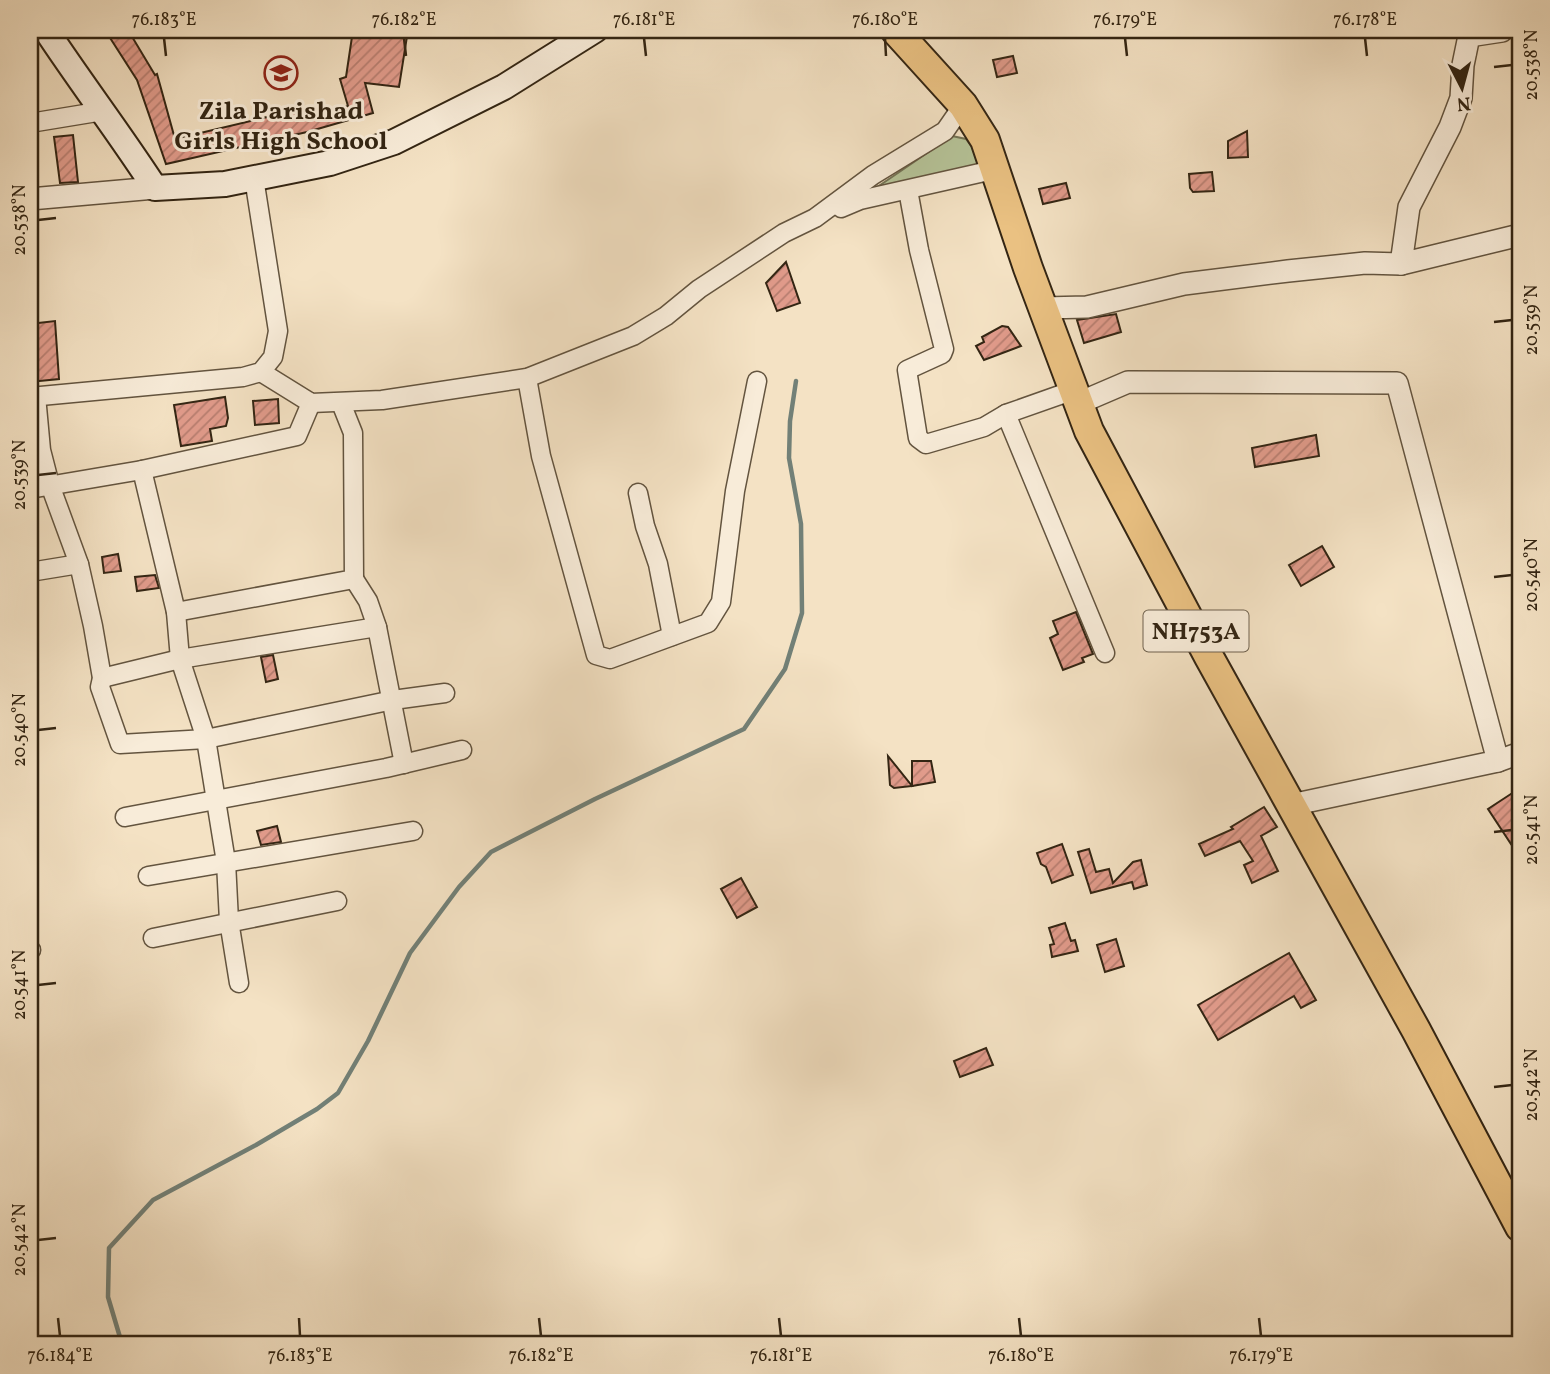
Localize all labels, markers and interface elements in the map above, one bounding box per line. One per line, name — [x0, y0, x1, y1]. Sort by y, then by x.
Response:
text: 76.183°E — [132, 8, 197, 33]
text: 76.182°E — [371, 8, 437, 33]
text: 76.181°E — [613, 8, 676, 33]
text: 76.180°E — [852, 8, 918, 33]
text: 76.179°E — [1093, 8, 1157, 33]
text: 76.178°E — [1333, 8, 1397, 33]
text: 20.538°N — [1520, 29, 1545, 101]
north arrow — [1428, 52, 1498, 122]
school or university icon: Zila Parishad Girls High School — [262, 54, 300, 92]
text: N — [1455, 89, 1472, 117]
place label: Zila Parishad Girls High School — [174, 94, 388, 160]
text: 20.538°N — [8, 184, 33, 256]
text: 20.539°N — [1520, 285, 1545, 355]
text: 20.539°N — [8, 440, 33, 510]
text: 20.540°N — [1520, 538, 1545, 612]
road number: NH753A — [1144, 610, 1248, 652]
text: 20.540°N — [8, 693, 33, 767]
text: 20.541°N — [1520, 795, 1545, 865]
text: 20.541°N — [8, 950, 33, 1020]
text: 20.542°N — [1520, 1049, 1545, 1122]
text: 20.542°N — [8, 1204, 33, 1277]
text: 76.184°E — [27, 1344, 93, 1369]
text: 76.183°E — [268, 1344, 333, 1369]
text: 76.182°E — [508, 1344, 574, 1369]
text: 76.181°E — [750, 1344, 813, 1369]
text: 76.180°E — [988, 1344, 1054, 1369]
text: 76.179°E — [1229, 1344, 1293, 1369]

